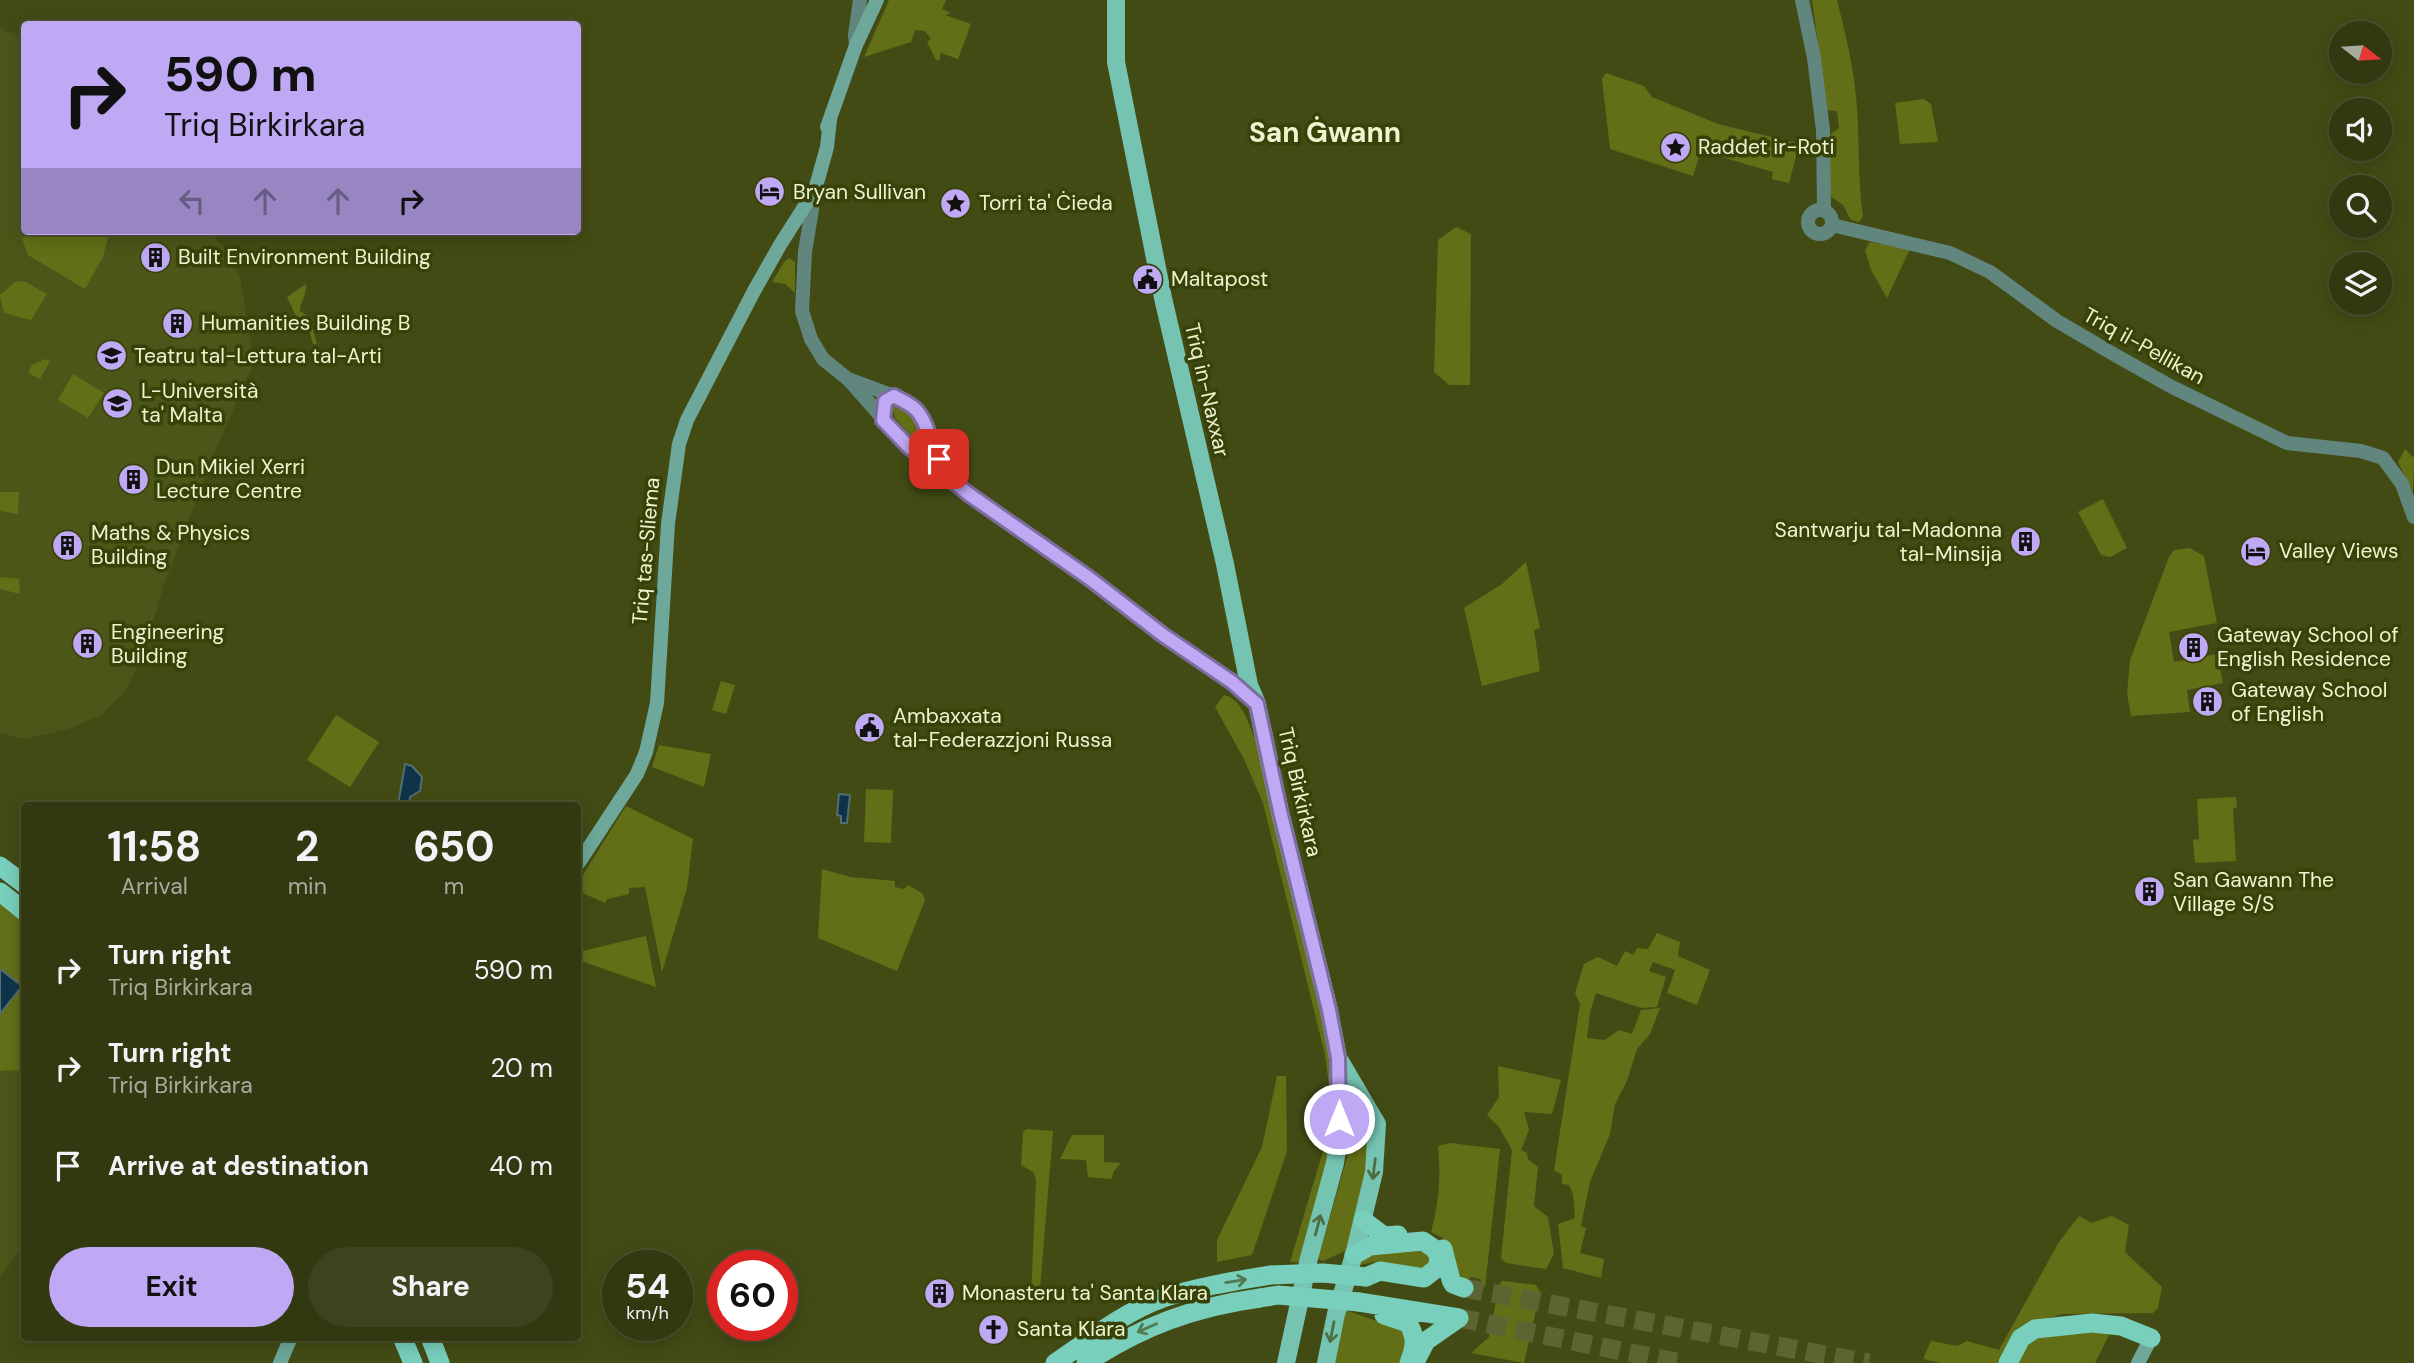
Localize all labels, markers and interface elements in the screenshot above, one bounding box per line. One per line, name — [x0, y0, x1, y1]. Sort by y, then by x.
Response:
north arrow — [2329, 21, 2392, 84]
map controls — [2329, 21, 2392, 315]
text: 590 m — [164, 42, 317, 106]
icon: right — [49, 49, 140, 140]
button: sound — [2329, 98, 2392, 161]
text: Triq Birkirkara — [164, 104, 365, 146]
district label: San Ġwann — [1249, 114, 1401, 151]
place icon: Raddet ir-Roti — [1658, 130, 1692, 164]
place label: Raddet ir-Roti — [1698, 133, 1835, 161]
hotel icon: Bryan Sullivan — [753, 175, 787, 209]
button: search — [2329, 175, 2392, 238]
place label: Bryan Sullivan — [793, 178, 926, 206]
icon: left — [173, 182, 211, 220]
icon: ahead — [246, 182, 284, 220]
icon: ahead — [319, 182, 357, 220]
icon: right — [392, 182, 430, 220]
place icon: Torri ta' Ċieda — [939, 186, 973, 220]
place label: Torri ta' Ċieda — [979, 189, 1113, 217]
building icon: Built Environment Building — [138, 240, 172, 274]
place label: Built Environment Building — [178, 243, 431, 271]
button: layers — [2329, 252, 2392, 315]
public building icon: Maltapost — [1131, 262, 1165, 296]
place label: Maltapost — [1171, 265, 1268, 293]
street label: Triq il-Pellikan — [2078, 301, 2210, 391]
building icon: Humanities Building B — [161, 306, 195, 340]
place label: Humanities Building B — [201, 309, 411, 337]
street label: Triq in-Naxxar — [1178, 320, 1236, 460]
school or university icon: Teatru tal-Lettura tal-Arti — [94, 339, 128, 373]
place label: Teatru tal-Lettura tal-Arti — [134, 342, 382, 370]
place label: L-Università ta' Malta — [141, 377, 258, 429]
school or university icon: L-Università ta' Malta — [101, 386, 135, 420]
pin — [909, 429, 969, 489]
icon: arrive — [920, 440, 958, 478]
place label: Dun Mikiel Xerri Lecture Centre — [156, 453, 305, 505]
building icon: Dun Mikiel Xerri Lecture Centre — [116, 462, 150, 496]
street label: Triq tas-Sliema — [626, 476, 666, 626]
place label: Santwarju tal-Madonna tal-Minsija — [1775, 516, 2002, 568]
place label: Maths & Physics Building — [91, 519, 250, 571]
building icon: Santwarju tal-Madonna tal-Minsija — [2008, 525, 2042, 559]
building icon: Maths & Physics Building — [51, 528, 85, 562]
hotel icon: Valley Views — [2239, 534, 2273, 568]
place label: Valley Views — [2279, 537, 2399, 565]
place label: Engineering Building — [111, 618, 224, 670]
place label: Gateway School of English Residence — [2217, 621, 2399, 673]
building icon: Engineering Building — [71, 627, 105, 661]
building icon: Gateway School of English Residence — [2177, 630, 2211, 664]
place label: Gateway School of English — [2231, 676, 2387, 728]
building icon: Gateway School of English — [2191, 685, 2225, 719]
place label: Ambaxxata tal-Federazzjoni Russa — [893, 702, 1112, 754]
public building icon: Ambaxxata tal-Federazzjoni Russa — [853, 711, 887, 745]
street label: Triq Birkirkara — [1271, 724, 1329, 860]
text: 11:58 — [107, 819, 201, 874]
text: 2 — [295, 819, 319, 874]
text: 650 — [413, 819, 495, 874]
place label: San Gawann The Village S/S — [2173, 866, 2334, 918]
text: Arrival — [121, 871, 188, 901]
text: min — [288, 871, 327, 901]
text: m — [444, 871, 464, 901]
building icon: San Gawann The Village S/S — [2133, 875, 2167, 909]
text: Turn right — [108, 938, 232, 972]
icon: right — [49, 951, 87, 989]
text: 590 m — [474, 953, 553, 987]
text: Triq Birkirkara — [108, 972, 253, 1002]
text: Turn right — [108, 1036, 232, 1070]
icon: right — [49, 1049, 87, 1087]
text: 20 m — [490, 1051, 553, 1085]
text: Triq Birkirkara — [108, 1070, 253, 1100]
position arrow — [1302, 1082, 1376, 1156]
icon: arrive — [49, 1147, 87, 1185]
text: Arrive at destination — [108, 1149, 369, 1183]
text: 40 m — [489, 1149, 553, 1183]
one-way arrow — [1367, 1157, 1380, 1180]
one-way arrow — [1312, 1214, 1325, 1237]
button: Exit — [49, 1247, 294, 1327]
button: Share — [308, 1247, 553, 1327]
speed limit sign: 60 — [707, 1250, 798, 1341]
text: 54 — [625, 1263, 670, 1309]
one-way arrow — [1224, 1274, 1247, 1287]
building icon: Monasteru ta' Santa Klara — [922, 1276, 956, 1310]
place label: Monasteru ta' Santa Klara — [962, 1279, 1208, 1307]
text: km/h — [626, 1301, 669, 1325]
church icon: Santa Klara — [977, 1312, 1011, 1346]
place label: Santa Klara — [1017, 1315, 1125, 1343]
one-way arrow — [1325, 1320, 1338, 1343]
one-way arrow — [1137, 1322, 1158, 1335]

